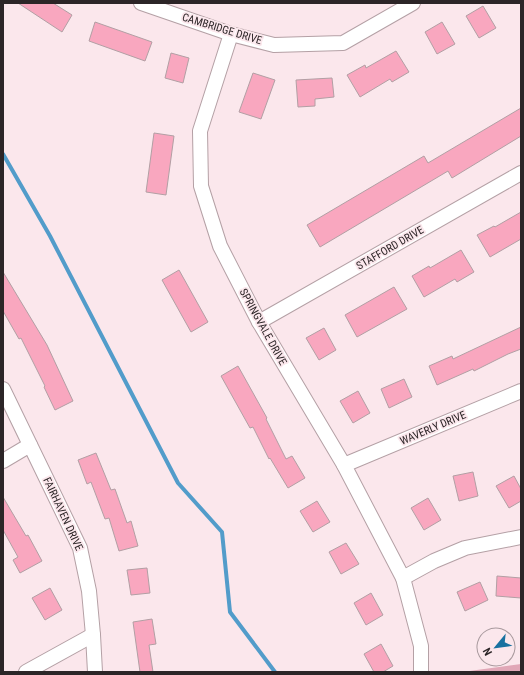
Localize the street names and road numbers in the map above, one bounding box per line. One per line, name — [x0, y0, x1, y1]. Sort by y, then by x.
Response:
street label: CAMBRIDGE DRIVE — [181, 11, 264, 47]
street label: STAFFORD DRIVE — [354, 223, 426, 273]
street label: SPRINGVALE DRIVE — [237, 286, 290, 368]
street label: WAVERLY DRIVE — [398, 408, 468, 448]
street label: FAIRHAVEN DRIVE — [40, 475, 86, 553]

